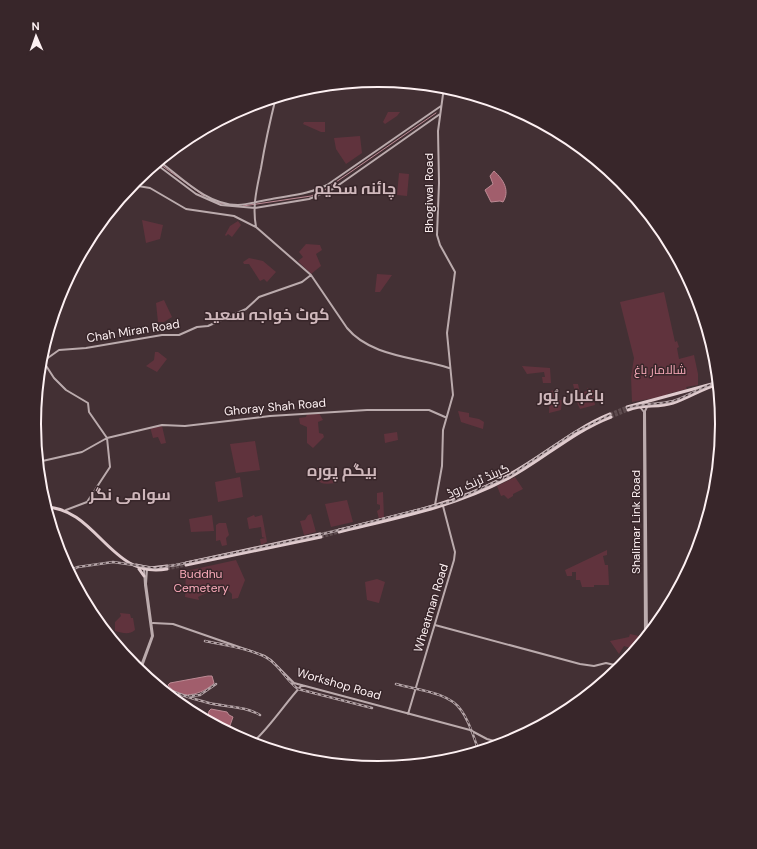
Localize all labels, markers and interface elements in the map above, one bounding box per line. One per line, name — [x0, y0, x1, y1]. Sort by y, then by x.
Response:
north arrow — [16, 16, 56, 56]
text: N — [31, 19, 40, 33]
street label: Bhogiwal Road — [421, 153, 437, 233]
district label: چائنہ سکیم — [314, 178, 396, 200]
district label: کوٹ خواجہ سعید — [204, 304, 330, 325]
street label: Chah Miran Road — [85, 316, 181, 346]
park label: شالامار باغ — [634, 362, 686, 378]
district label: باغبان پُور — [537, 385, 604, 407]
street label: Ghoray Shah Road — [223, 395, 327, 419]
district label: بیگم پورہ — [307, 460, 377, 482]
street label: گرینڈ ٹرنک روڈ — [444, 460, 512, 502]
street label: Shalimar Link Road — [628, 470, 644, 574]
district label: سوامی نگر — [88, 484, 171, 505]
street label: Wheatman Road — [410, 562, 452, 654]
park label: Buddhu Cemetery — [173, 566, 229, 596]
street label: Workshop Road — [295, 664, 383, 704]

